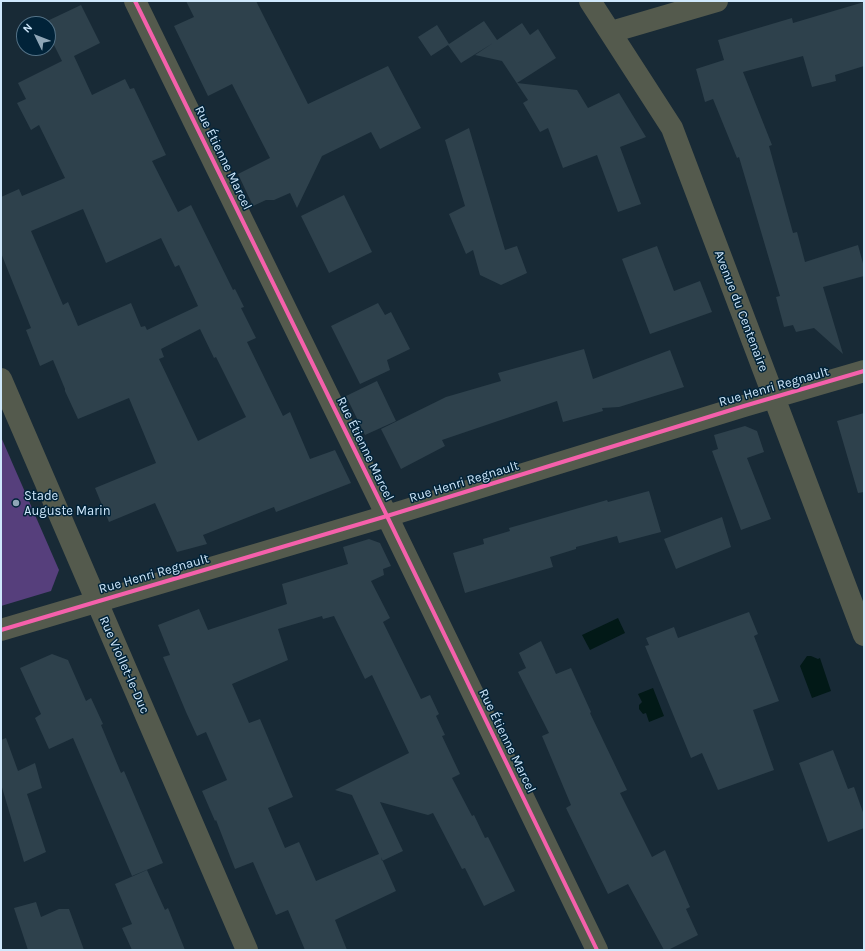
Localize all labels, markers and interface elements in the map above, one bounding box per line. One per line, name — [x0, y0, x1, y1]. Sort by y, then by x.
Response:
north arrow — [16, 16, 56, 56]
text: N — [20, 21, 35, 35]
street label: Rue Étienne Marcel — [191, 103, 255, 213]
street label: Avenue du Centenaire — [711, 248, 771, 374]
street label: Rue Henri Regnault — [717, 364, 831, 410]
street label: Rue Étienne Marcel — [333, 394, 397, 504]
street label: Rue Henri Regnault — [407, 458, 521, 506]
place label: Stade Auguste Marin — [24, 488, 111, 519]
marker: Stade Auguste Marin — [11, 498, 21, 508]
street label: Rue Henri Regnault — [97, 551, 211, 597]
street label: Rue Viollet-le-Duc — [95, 614, 153, 716]
street label: Rue Étienne Marcel — [475, 686, 539, 796]

